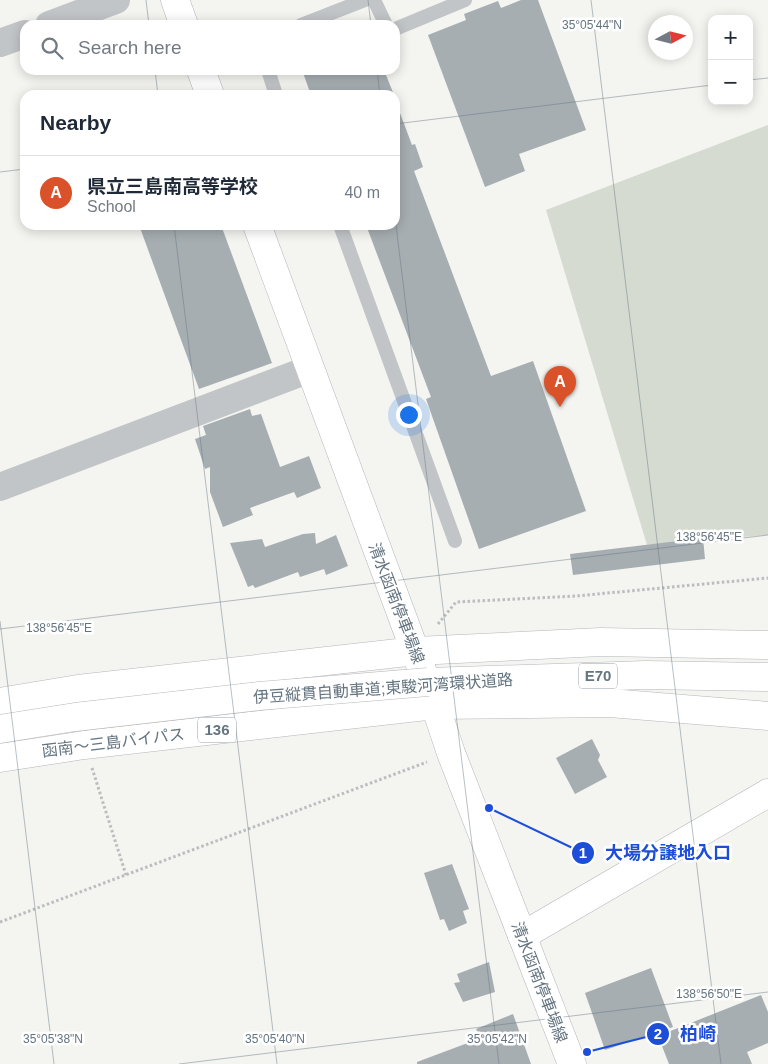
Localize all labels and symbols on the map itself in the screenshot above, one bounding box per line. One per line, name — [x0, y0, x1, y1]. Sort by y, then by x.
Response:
north arrow — [648, 15, 693, 60]
text: 35°05'44"N — [562, 18, 622, 32]
pin: A — [544, 366, 576, 407]
your location — [396, 402, 422, 428]
text: 138°56'45"E — [676, 530, 742, 544]
street label: 清水函南停車場線 — [366, 540, 427, 666]
text: 138°56'45"E — [26, 621, 92, 635]
road number: E70 — [579, 664, 617, 688]
street label: 伊豆縦貫自動車道;東駿河湾環状道路 — [253, 671, 514, 706]
road number: 136 — [198, 718, 236, 742]
street label: 函南～三島バイパス — [41, 725, 185, 760]
callout: 大場分譲地入口 — [570, 836, 741, 869]
text: 大場分譲地入口 — [605, 843, 731, 863]
text: 1 — [579, 844, 587, 861]
street label: 清水函南停車場線 — [509, 919, 570, 1045]
text: 138°56'50"E — [676, 987, 742, 1001]
callout: 柏崎 — [645, 1017, 726, 1050]
text: 柏崎 — [680, 1024, 716, 1044]
text: 2 — [654, 1025, 662, 1042]
text: 35°05'38"N — [23, 1032, 83, 1046]
text: 35°05'40"N — [245, 1032, 305, 1046]
text: 35°05'42"N — [467, 1032, 527, 1046]

